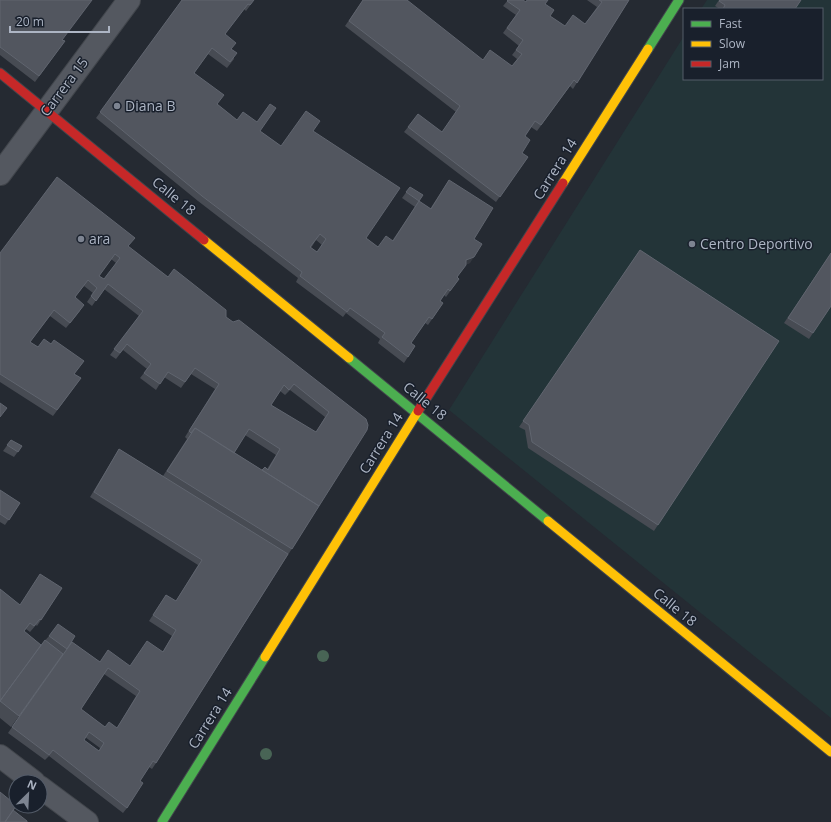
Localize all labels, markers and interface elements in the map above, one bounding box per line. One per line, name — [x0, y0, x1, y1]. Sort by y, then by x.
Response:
scale bar — [10, 8, 109, 34]
legend — [683, 8, 823, 80]
text: 20 m — [16, 13, 44, 30]
text: Fast — [719, 15, 742, 32]
text: Slow — [719, 35, 746, 52]
street label: Carrera 15 — [35, 53, 92, 120]
text: Jam — [718, 55, 740, 72]
place label: Diana B — [125, 96, 176, 115]
marker: Diana B — [112, 101, 122, 111]
street label: Carrera 14 — [528, 134, 581, 203]
street label: Calle 18 — [148, 172, 200, 219]
place label: ara — [89, 229, 110, 248]
marker: ara — [76, 234, 86, 244]
place label: Centro Deportivo — [700, 234, 813, 253]
marker: Centro Deportivo — [687, 239, 697, 249]
street label: Calle 18 — [399, 377, 451, 424]
street label: Carrera 14 — [354, 408, 407, 477]
street label: Calle 18 — [649, 583, 701, 630]
street label: Carrera 14 — [183, 683, 236, 752]
north arrow — [8, 774, 48, 814]
text: N — [25, 776, 39, 793]

